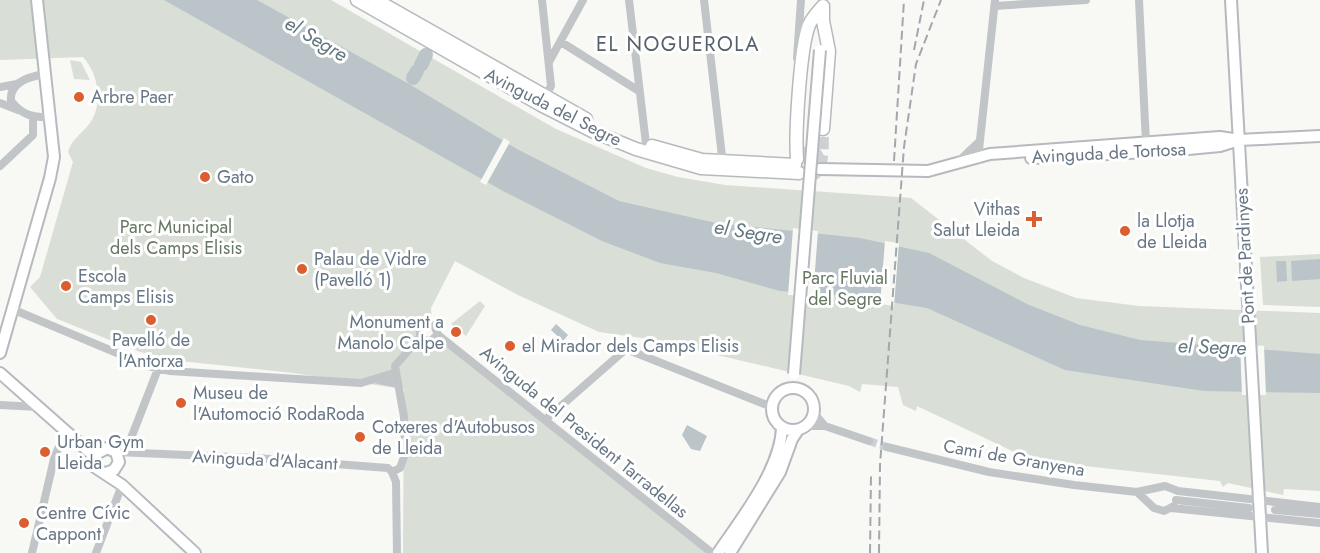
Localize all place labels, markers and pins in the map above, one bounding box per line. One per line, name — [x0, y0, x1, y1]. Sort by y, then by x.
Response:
place label: Arbre Paer — [91, 84, 174, 110]
marker: Arbre Paer — [72, 90, 86, 104]
place label: Gato — [217, 164, 254, 190]
marker: Gato — [198, 170, 212, 184]
place label: Vithas Salut Lleida — [933, 196, 1020, 243]
place label: la Llotja de Lleida — [1137, 208, 1207, 255]
marker: Vithas Salut Lleida — [1025, 210, 1043, 228]
marker: la Llotja de Lleida — [1118, 224, 1132, 238]
place label: Palau de Vidre (Pavelló 1) — [314, 246, 427, 293]
marker: Palau de Vidre (Pavelló 1) — [295, 262, 309, 276]
place label: Escola Camps Elisis — [78, 263, 174, 310]
marker: Escola Camps Elisis — [59, 279, 73, 293]
place label: Monument a Manolo Calpe — [337, 309, 444, 356]
marker: Pavelló de l'Antorxa — [144, 313, 158, 327]
marker: Monument a Manolo Calpe — [449, 325, 463, 339]
place label: Pavelló de l'Antorxa — [112, 327, 190, 374]
place label: el Mirador dels Camps Elisis — [522, 333, 739, 359]
marker: el Mirador dels Camps Elisis — [503, 339, 517, 353]
place label: Museu de l'Automoció RodaRoda — [193, 380, 365, 427]
marker: Museu de l'Automoció RodaRoda — [174, 396, 188, 410]
place label: Cotxeres d'Autobusos de Lleida — [372, 414, 535, 461]
place label: Urban Gym Lleida — [57, 429, 144, 476]
marker: Cotxeres d'Autobusos de Lleida — [353, 430, 367, 444]
marker: Urban Gym Lleida — [38, 445, 52, 459]
place label: Centre Cívic Cappont — [36, 500, 130, 547]
marker: Centre Cívic Cappont — [17, 516, 31, 530]

